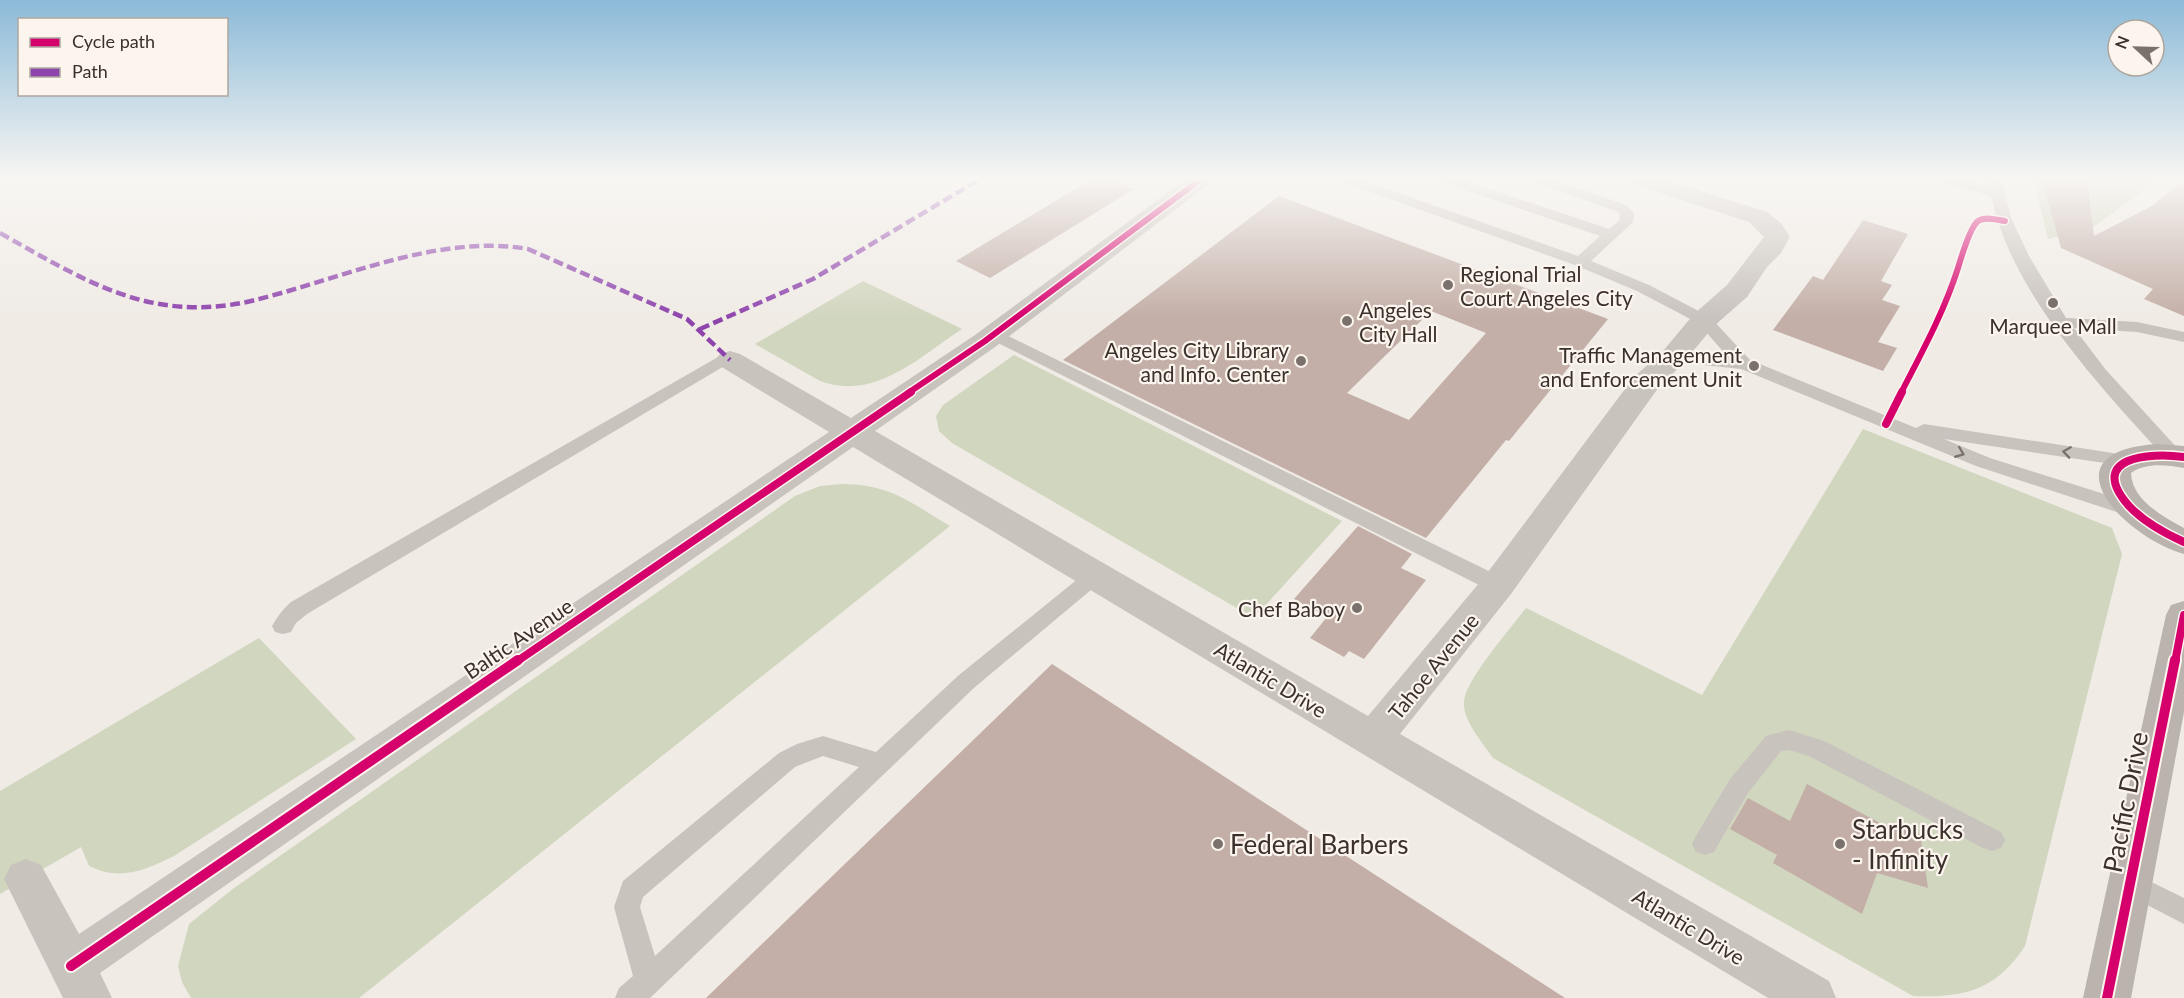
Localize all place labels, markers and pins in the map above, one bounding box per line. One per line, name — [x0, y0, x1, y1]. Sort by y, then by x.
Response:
place label: Regional Trial Court Angeles City — [1460, 261, 1633, 310]
marker: Regional Trial Court Angeles City — [1441, 278, 1455, 292]
marker: Marquee Mall — [2046, 296, 2060, 310]
place label: Angeles City Hall — [1359, 297, 1437, 346]
place label: Marquee Mall — [1989, 313, 2117, 338]
marker: Angeles City Hall — [1340, 314, 1354, 328]
place label: Angeles City Library and Info. Center — [1105, 337, 1289, 386]
place label: Traffic Management and Enforcement Unit — [1540, 342, 1742, 391]
marker: Angeles City Library and Info. Center — [1294, 354, 1308, 368]
marker: Traffic Management and Enforcement Unit — [1747, 359, 1761, 373]
place label: Chef Baboy — [1238, 596, 1345, 621]
marker: Chef Baboy — [1350, 601, 1364, 615]
place label: Starbucks - Infinity — [1852, 813, 1963, 875]
place label: Federal Barbers — [1230, 828, 1408, 860]
marker: Federal Barbers — [1211, 837, 1225, 851]
marker: Starbucks - Infinity — [1833, 837, 1847, 851]

